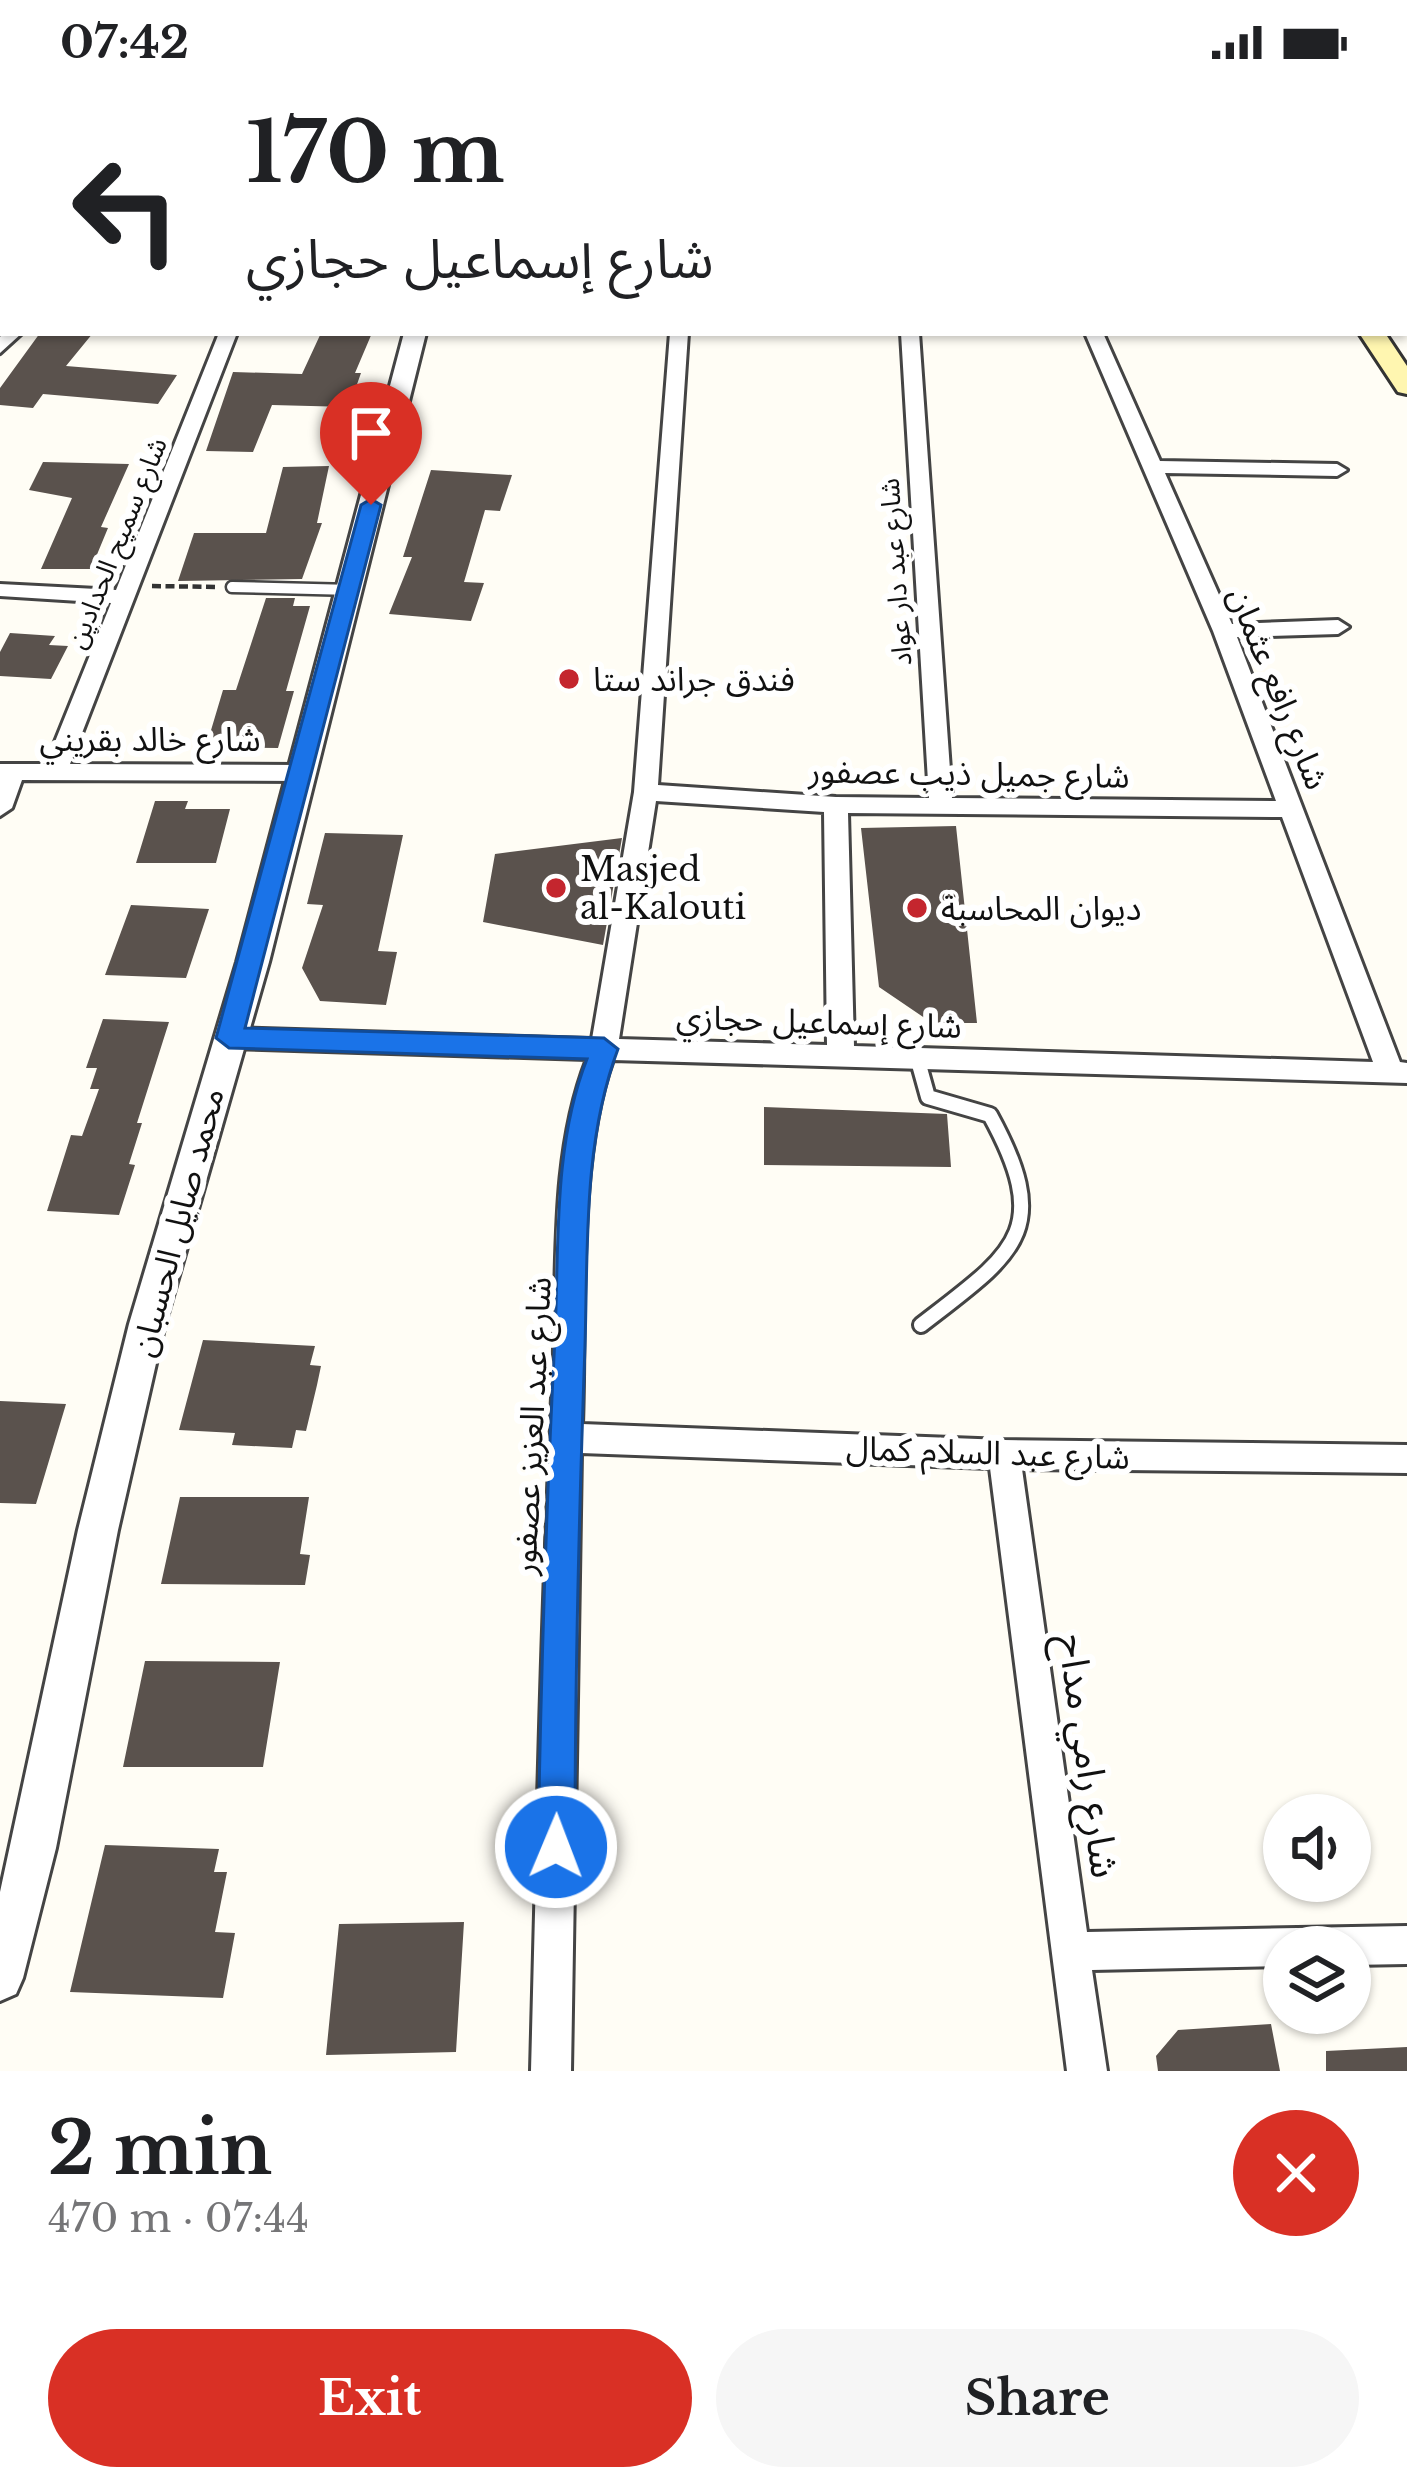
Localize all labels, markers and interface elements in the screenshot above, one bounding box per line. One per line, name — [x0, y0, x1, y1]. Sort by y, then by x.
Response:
text: 07:42 — [60, 14, 189, 70]
text: 170 m — [246, 101, 505, 205]
icon: left — [48, 132, 204, 288]
text: شارع إسماعيل حجازي — [246, 226, 714, 293]
pin — [320, 382, 422, 505]
icon: arrive — [338, 400, 404, 466]
street label: شارع سميح الحدادين — [59, 433, 178, 655]
street label: شارع عبد دار عواد — [872, 477, 923, 667]
street label: شارع رافع عثمان — [1216, 581, 1338, 797]
place label: فندق جراند ستا — [593, 659, 795, 700]
marker: فندق جراند ستا — [556, 666, 582, 692]
street label: شارع خالد بقريني — [39, 719, 261, 765]
street label: شارع جميل ذيب عصفور — [807, 750, 1130, 801]
place label: Masjed al-Kalouti — [580, 849, 746, 928]
marker: Masjed al-Kalouti — [543, 875, 569, 901]
place label: ديوان المحاسبة — [941, 888, 1141, 929]
marker: ديوان المحاسبة — [904, 895, 930, 921]
street label: شارع إسماعيل حجازي — [675, 996, 963, 1052]
street label: محمد صايل الحسبان — [122, 1083, 233, 1361]
street label: شارع عبد العزيز عصفور — [503, 1276, 564, 1578]
street label: شارع عبد السلام كمال — [845, 1427, 1130, 1482]
street label: شارع رامي مداح — [1042, 1631, 1130, 1882]
position arrow — [493, 1784, 619, 1910]
map controls — [1263, 1794, 1371, 2034]
button: sound — [1263, 1794, 1371, 1902]
button: layers — [1263, 1926, 1371, 2034]
text: 2 min — [48, 2104, 272, 2193]
button: close — [1233, 2110, 1359, 2236]
text: 470 m · 07:44 — [48, 2194, 309, 2243]
button: Exit — [48, 2329, 692, 2467]
button: Share — [716, 2329, 1359, 2467]

